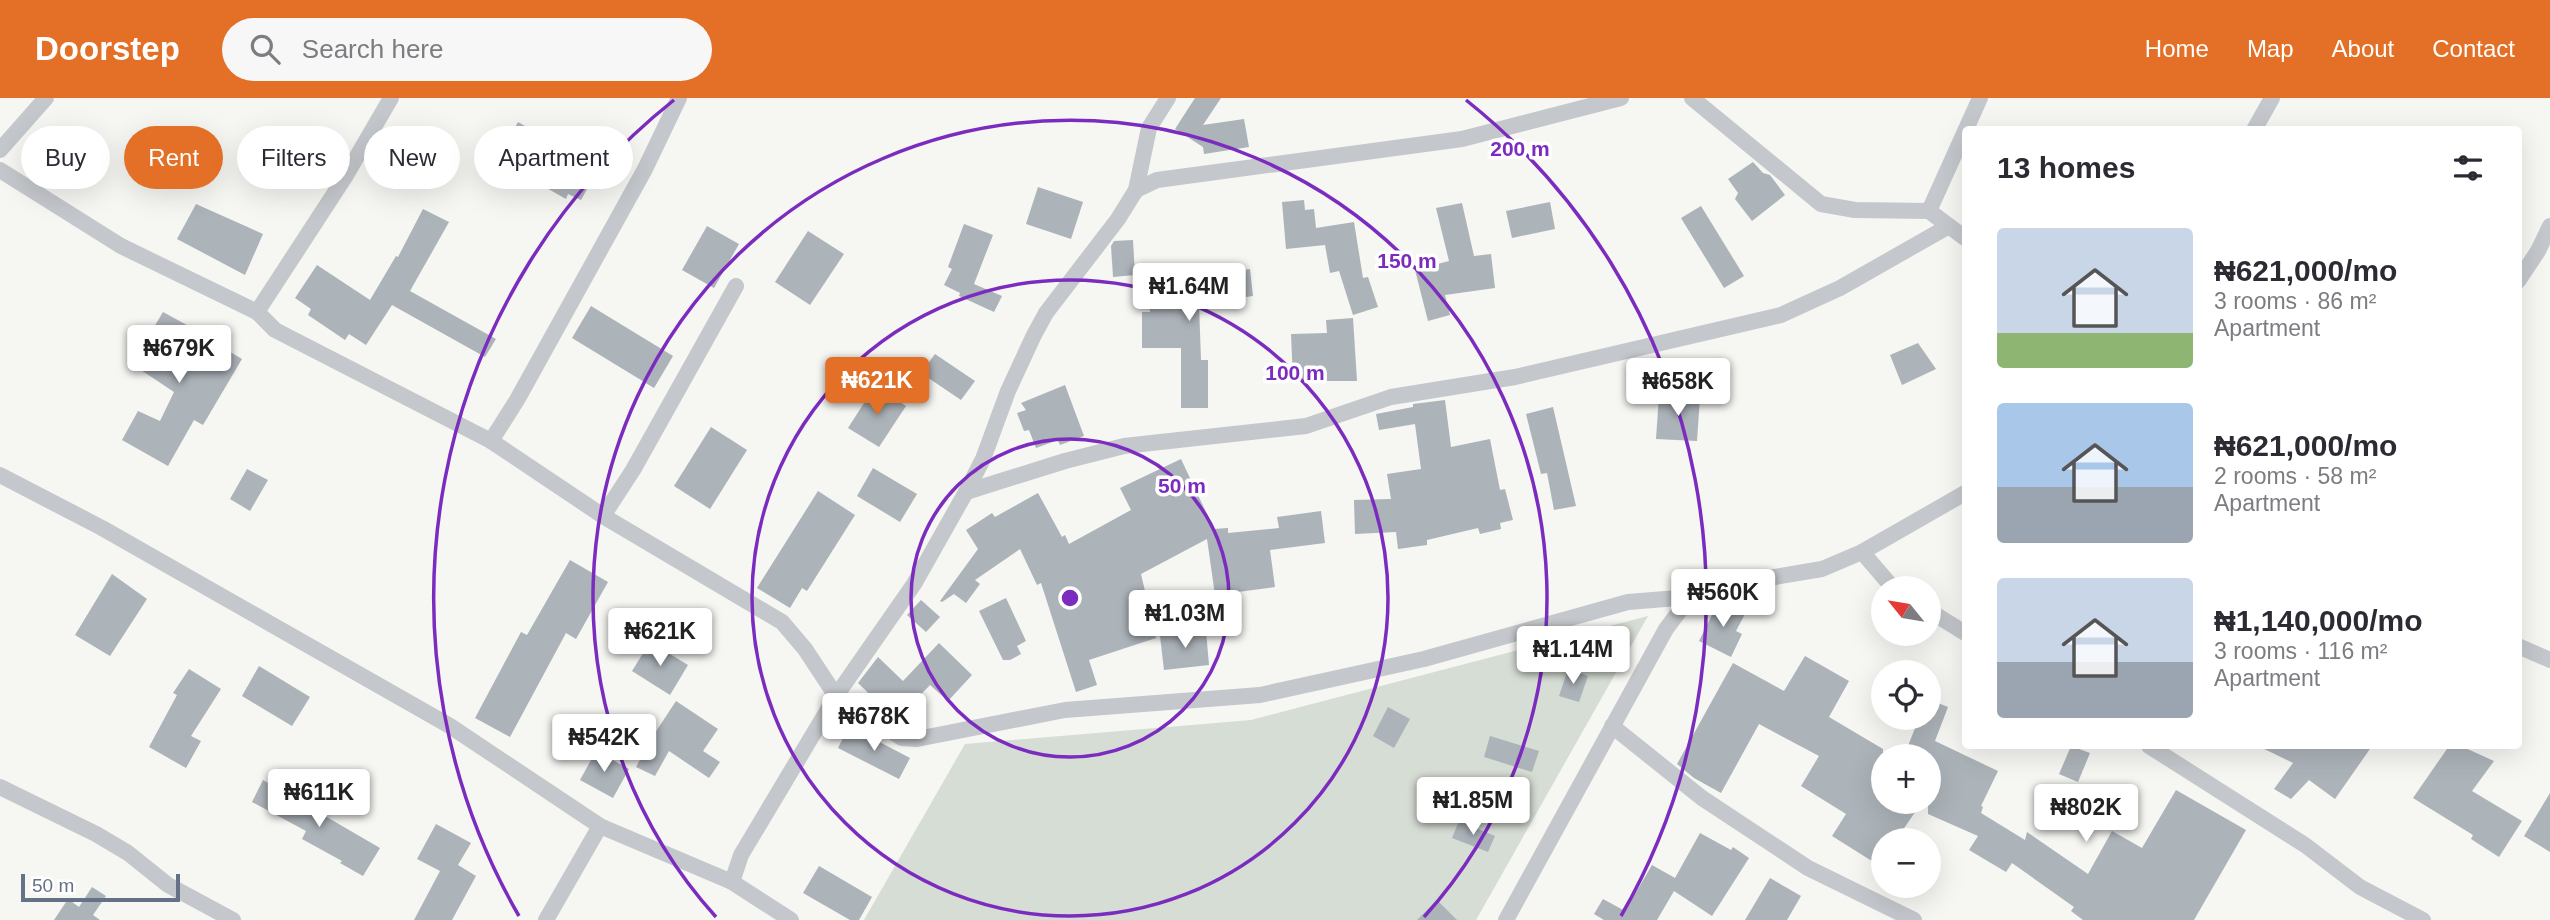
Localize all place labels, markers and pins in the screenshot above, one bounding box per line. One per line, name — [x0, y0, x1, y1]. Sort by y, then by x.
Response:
pin: ₦1.64M — [1132, 264, 1246, 323]
pin: ₦679K — [130, 326, 228, 385]
pin: ₦621K — [828, 358, 926, 417]
pin: ₦658K — [1629, 358, 1727, 418]
pin: ₦560K — [1674, 570, 1772, 629]
centre of rings — [1058, 586, 1082, 610]
pin: ₦1.03M — [1128, 590, 1242, 650]
pin: ₦621K — [611, 608, 709, 668]
pin: ₦1.14M — [1516, 626, 1630, 686]
pin: ₦678K — [825, 694, 923, 753]
pin: ₦542K — [555, 714, 653, 774]
pin: ₦611K — [270, 770, 368, 829]
pin: ₦1.85M — [1416, 778, 1530, 837]
pin: ₦802K — [2037, 784, 2135, 844]

